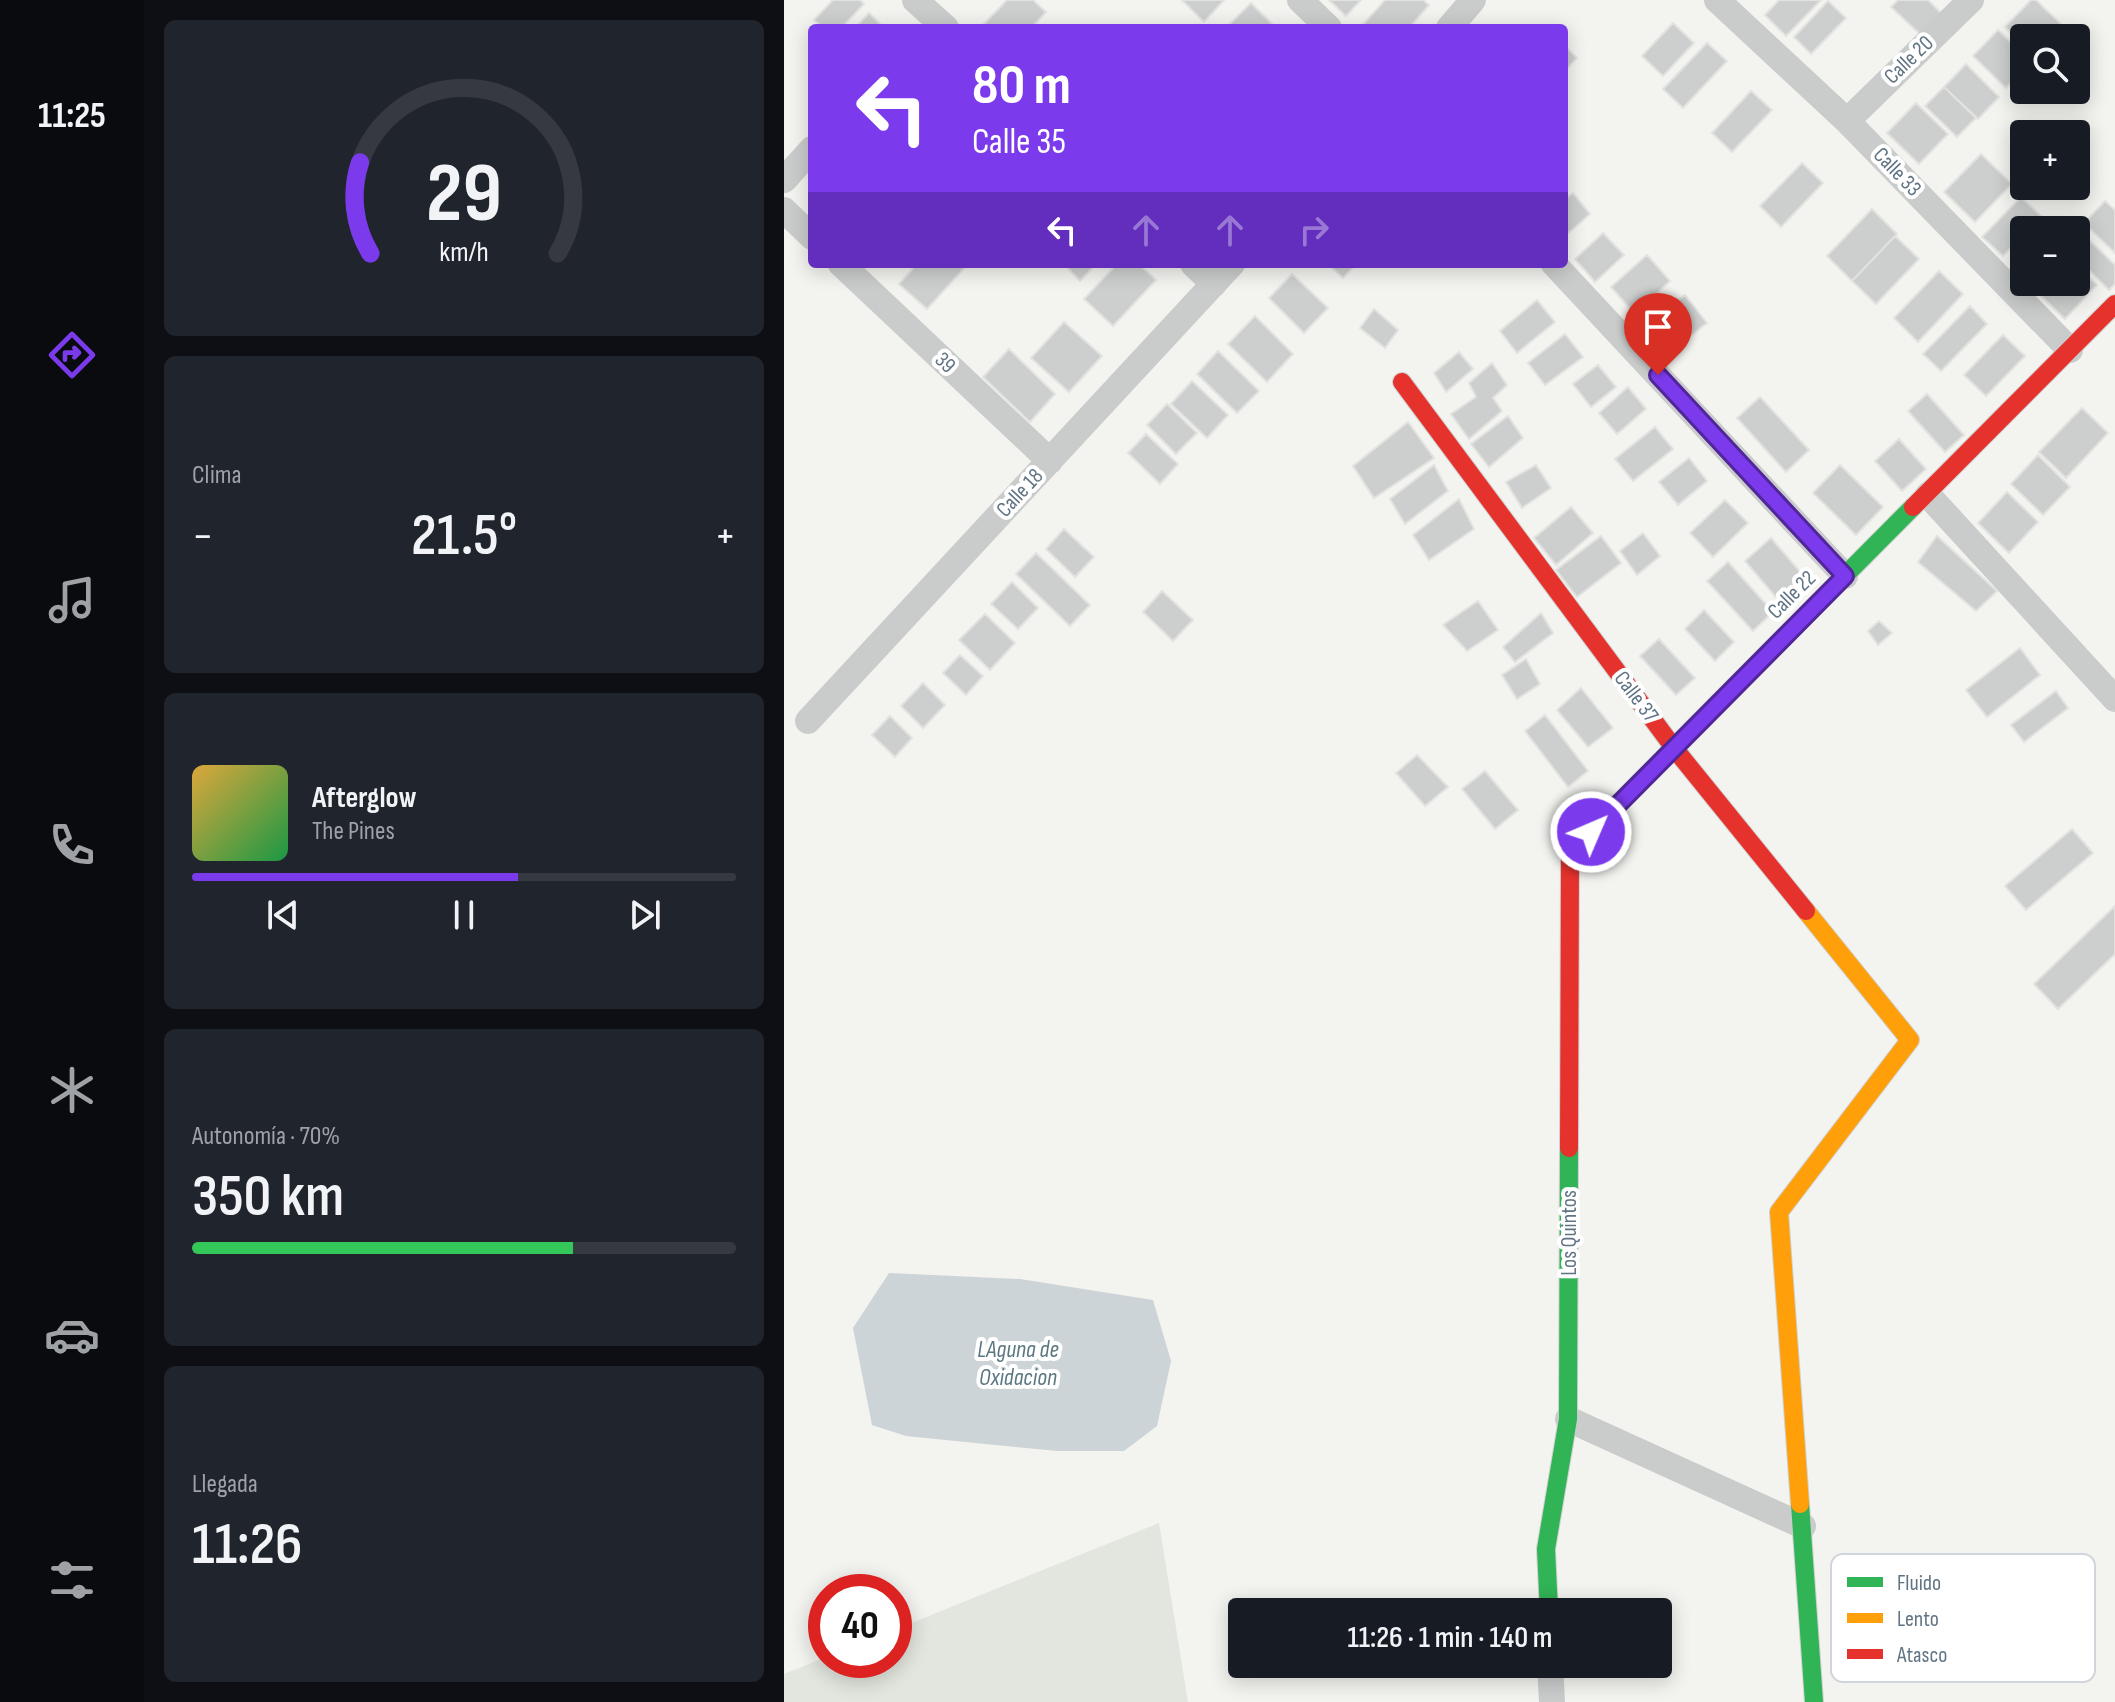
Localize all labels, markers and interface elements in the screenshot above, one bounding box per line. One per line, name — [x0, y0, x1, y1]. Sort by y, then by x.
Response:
map controls — [2010, 24, 2090, 296]
button: search — [2010, 24, 2090, 104]
street label: Calle 20 — [1879, 30, 1939, 90]
text: 80 m — [972, 53, 1071, 120]
icon: left — [840, 56, 944, 160]
text: 11:25 — [38, 95, 106, 138]
button: + — [2010, 120, 2090, 200]
text: Calle 35 — [972, 121, 1066, 164]
street label: Calle 33 — [1867, 142, 1927, 202]
text: 29 — [426, 145, 502, 245]
icon: left — [1040, 208, 1084, 252]
icon: ahead — [1124, 208, 1168, 252]
icon: ahead — [1208, 208, 1252, 252]
icon: right — [1292, 208, 1336, 252]
button: − — [2010, 216, 2090, 296]
text: km/h — [439, 235, 489, 270]
pin — [1624, 293, 1692, 375]
icon: arrive — [1636, 305, 1680, 349]
icon: directions — [44, 327, 100, 383]
street label: 39 — [929, 347, 961, 379]
text: Clima — [192, 460, 242, 491]
street label: Calle 18 — [991, 463, 1049, 523]
text: 21.5° — [411, 500, 517, 572]
text: − — [192, 510, 214, 563]
text: + — [714, 510, 736, 563]
street label: Calle 22 — [1762, 565, 1822, 625]
icon: music — [44, 572, 100, 628]
street label: Calle 37 — [1608, 666, 1664, 728]
text: Afterglow — [312, 780, 417, 816]
position arrow — [1549, 790, 1633, 874]
text: The Pines — [312, 816, 395, 847]
icon: phone — [44, 817, 100, 873]
icon: previous — [261, 893, 305, 937]
icon: pause — [442, 893, 486, 937]
icon: next — [623, 893, 667, 937]
icon: climate — [44, 1062, 100, 1118]
text: Autonomía · 70% — [192, 1121, 340, 1152]
text: 350 km — [192, 1161, 344, 1233]
street label: Los Quintos — [1556, 1190, 1583, 1276]
icon: car — [44, 1307, 100, 1363]
water label: LAguna de Oxidacion — [977, 1335, 1059, 1392]
text: Llegada — [192, 1469, 258, 1500]
text: 11:26 — [192, 1509, 302, 1581]
icon: filters — [44, 1552, 100, 1608]
legend — [1831, 1554, 2095, 1682]
text: Fluido — [1897, 1570, 1941, 1597]
speed limit sign: 40 — [808, 1574, 912, 1678]
text: Lento — [1897, 1606, 1939, 1633]
text: 11:26 · 1 min · 140 m — [1348, 1620, 1552, 1656]
text: Atasco — [1896, 1642, 1947, 1669]

